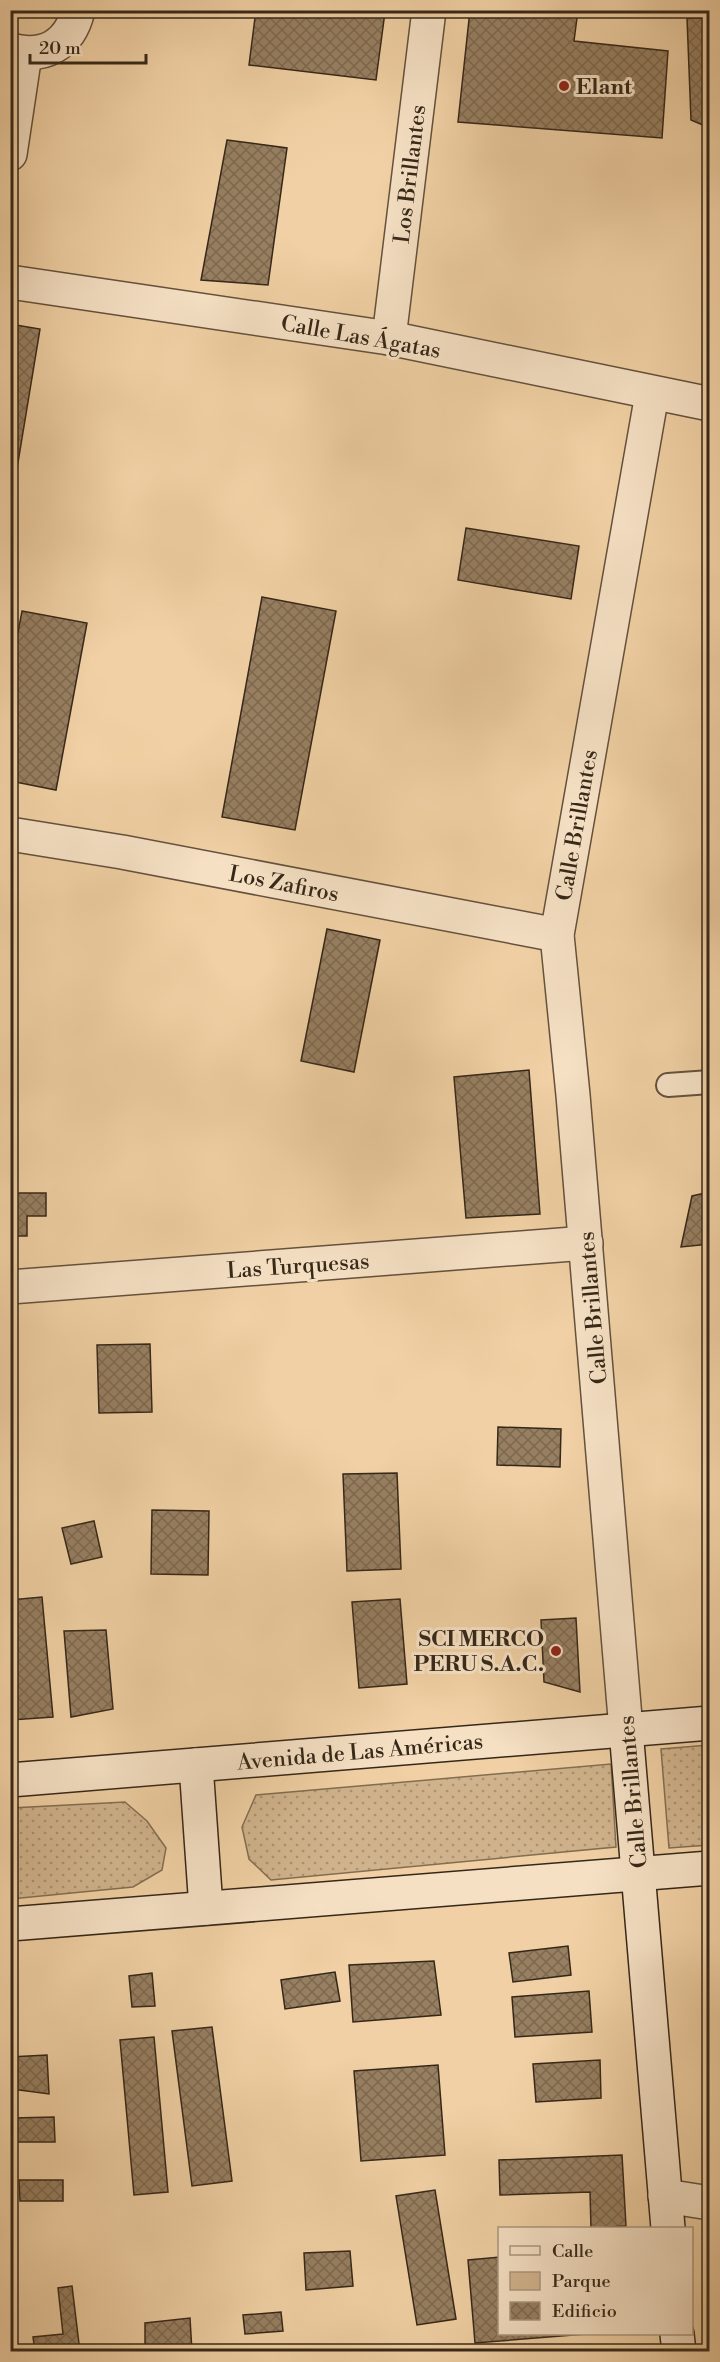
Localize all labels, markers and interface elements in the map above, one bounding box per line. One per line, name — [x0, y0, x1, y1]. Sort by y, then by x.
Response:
scale bar — [30, 27, 146, 65]
text: 20 m — [39, 37, 81, 60]
place label: Elant — [576, 74, 632, 101]
marker: Elant — [557, 79, 571, 93]
street label: Los Brillantes — [389, 103, 432, 245]
street label: Calle Las Ágatas — [279, 309, 443, 365]
street label: Calle Brillantes — [551, 747, 604, 903]
street label: Los Zafiros — [227, 861, 341, 908]
street label: Calle Brillantes — [573, 1230, 614, 1385]
street label: Las Turquesas — [226, 1248, 370, 1285]
place label: SCI MERCO PERU S.A.C. — [414, 1626, 544, 1678]
marker: SCI MERCO PERU S.A.C. — [549, 1644, 563, 1658]
street label: Calle Brillantes — [613, 1714, 654, 1869]
street label: Avenida de Las Américas — [235, 1728, 484, 1777]
legend — [498, 2227, 693, 2335]
text: Calle — [552, 2240, 593, 2263]
text: Parque — [552, 2270, 611, 2293]
text: Edificio — [552, 2300, 617, 2323]

